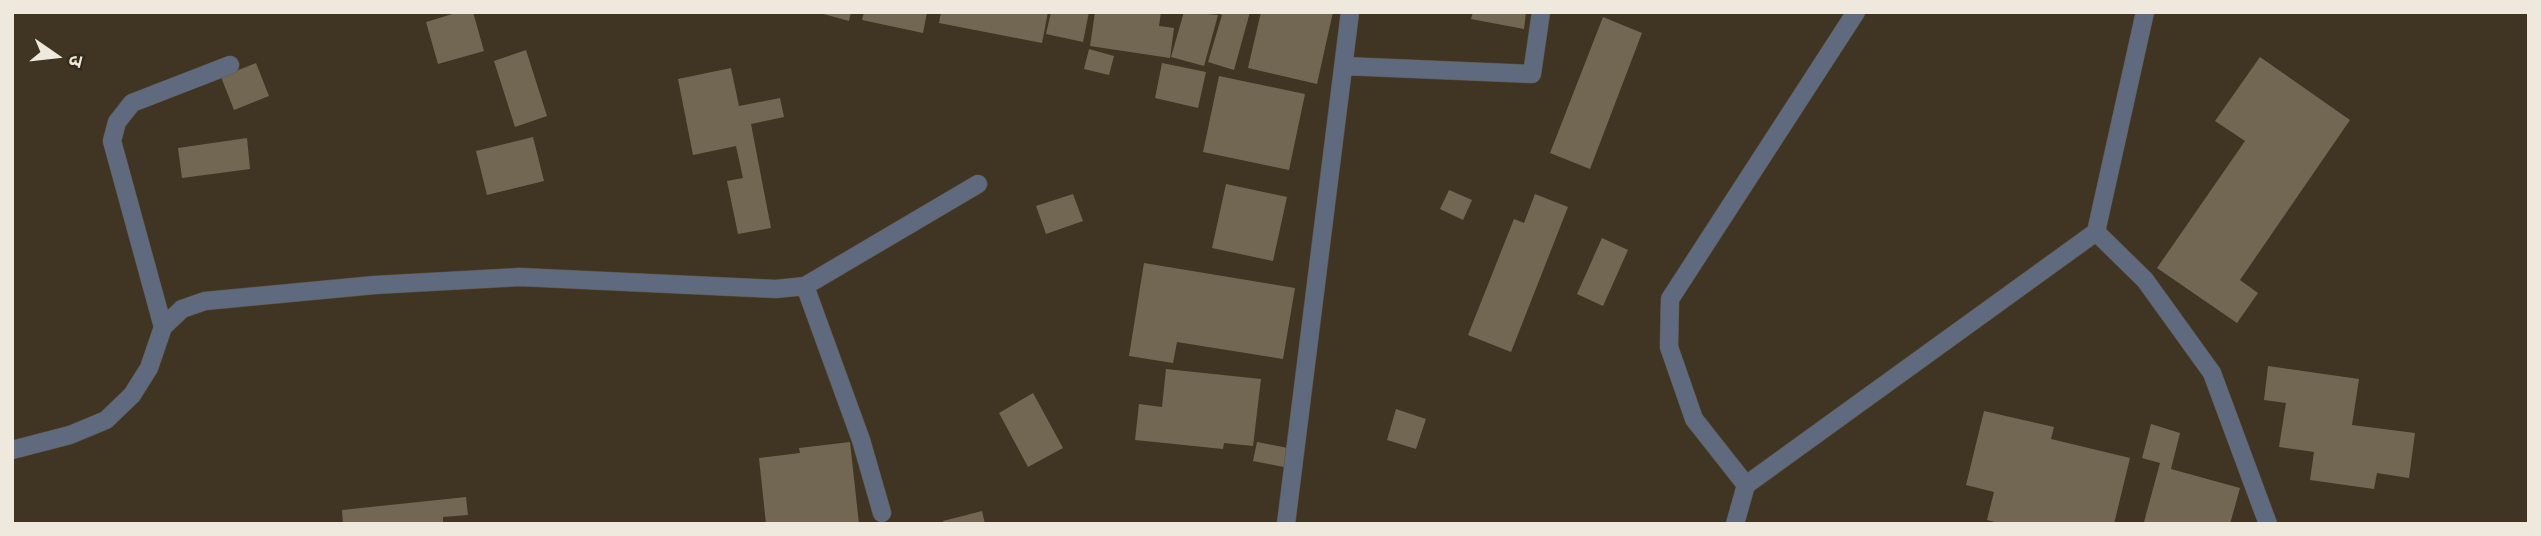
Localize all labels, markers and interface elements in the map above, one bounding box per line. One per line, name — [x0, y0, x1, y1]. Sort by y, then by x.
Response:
north arrow — [21, 21, 91, 91]
text: उ — [64, 53, 89, 69]

